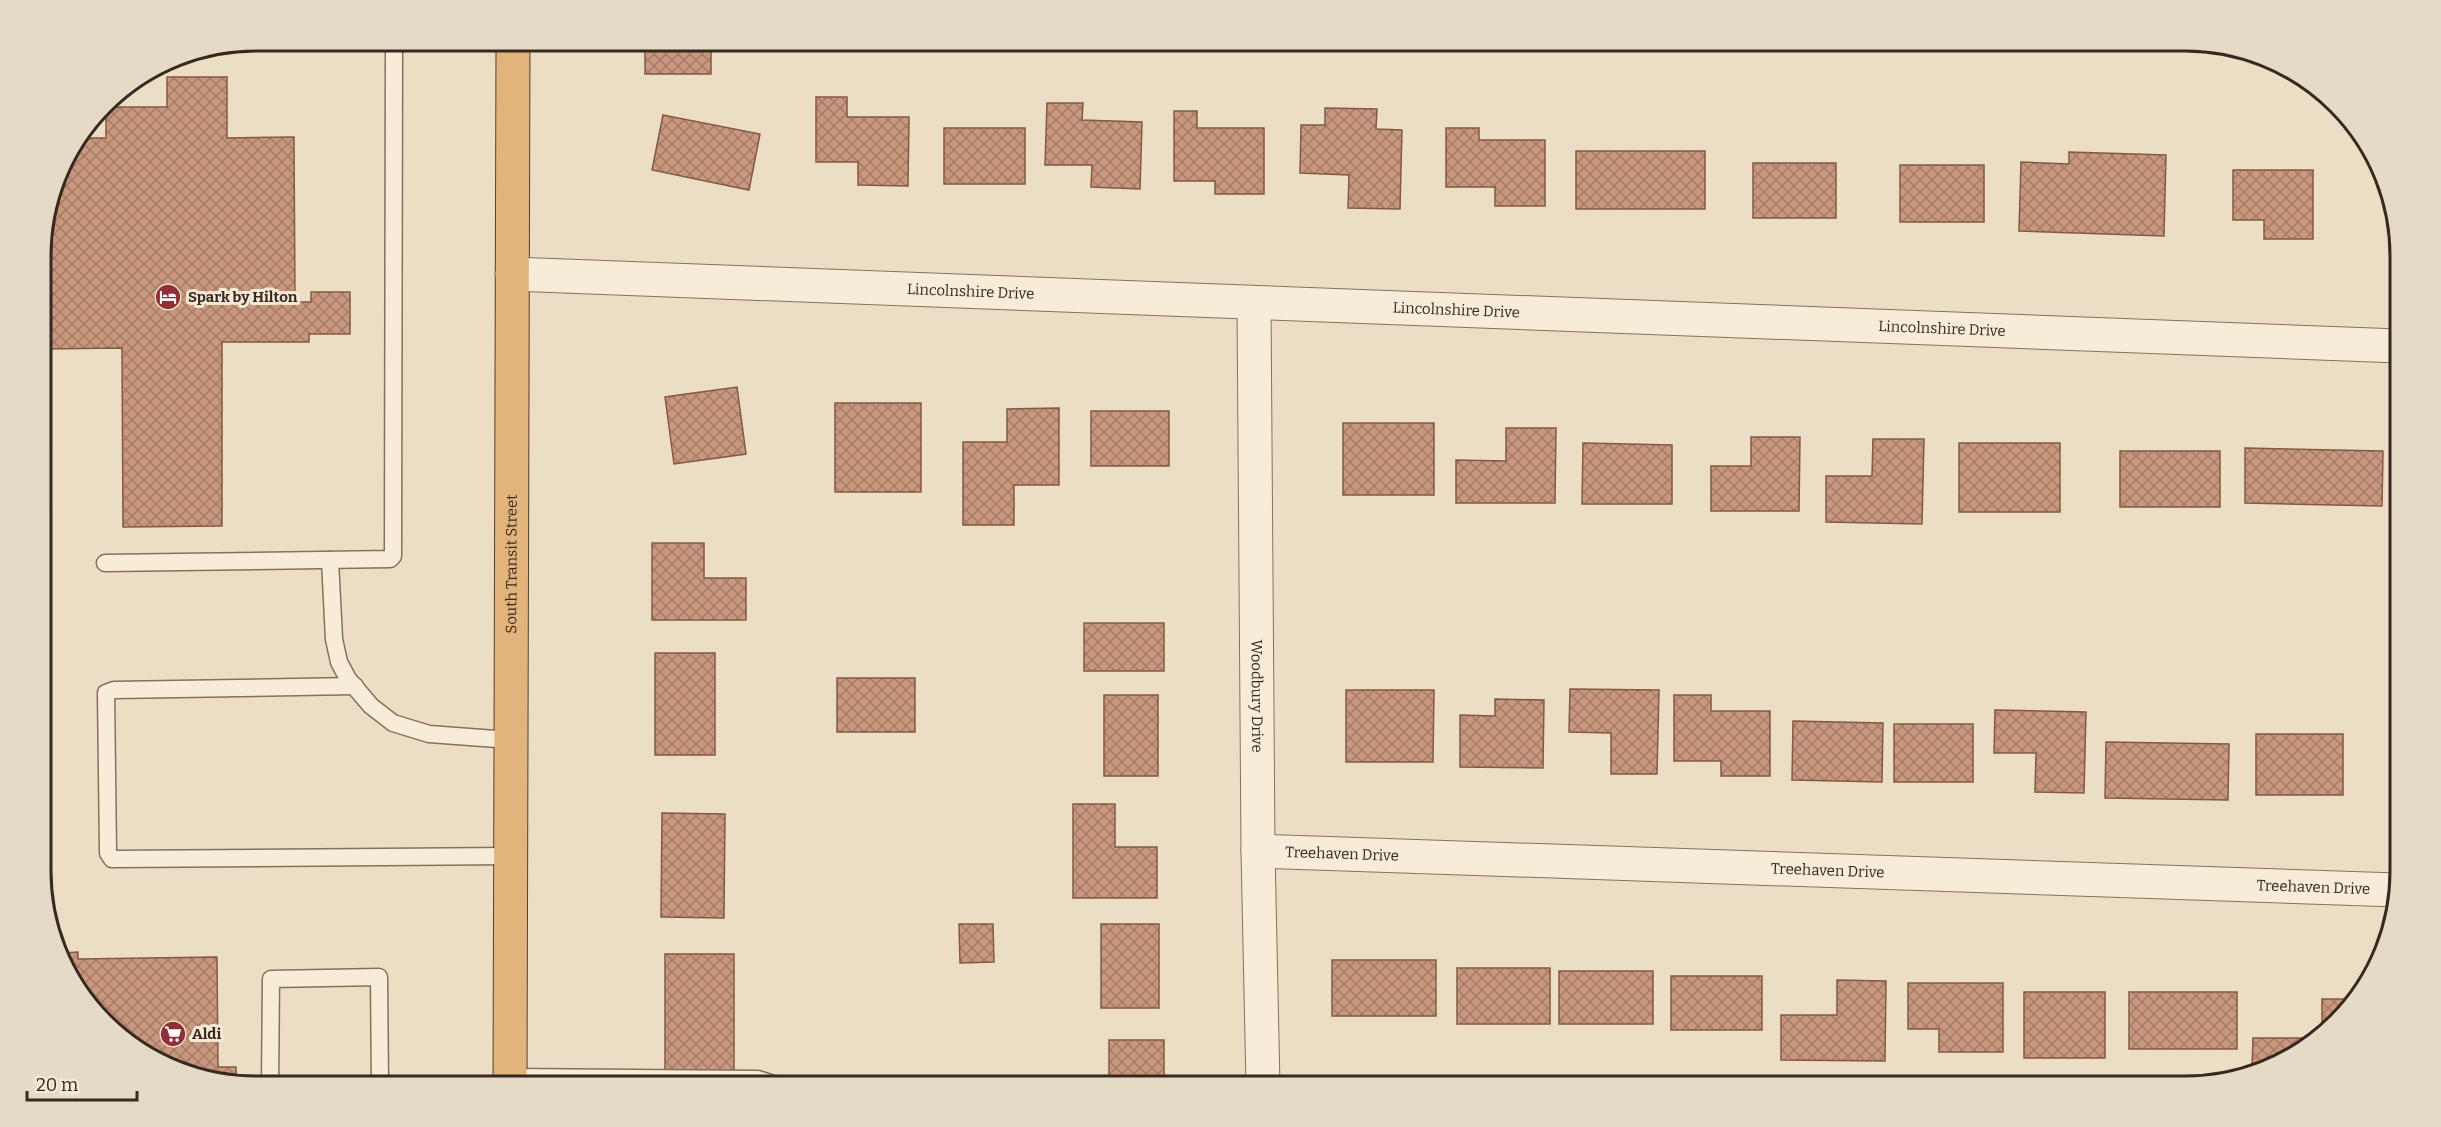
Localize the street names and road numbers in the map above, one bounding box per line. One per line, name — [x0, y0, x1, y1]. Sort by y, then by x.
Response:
street label: Lincolnshire Drive — [907, 280, 1035, 303]
street label: Lincolnshire Drive — [1392, 299, 1520, 321]
street label: Lincolnshire Drive — [1878, 317, 2006, 340]
street label: South Transit Street — [502, 494, 521, 634]
street label: Woodbury Drive — [1247, 639, 1266, 753]
street label: Treehaven Drive — [1285, 843, 1399, 865]
street label: Treehaven Drive — [1771, 860, 1885, 881]
street label: Treehaven Drive — [2256, 876, 2371, 898]

